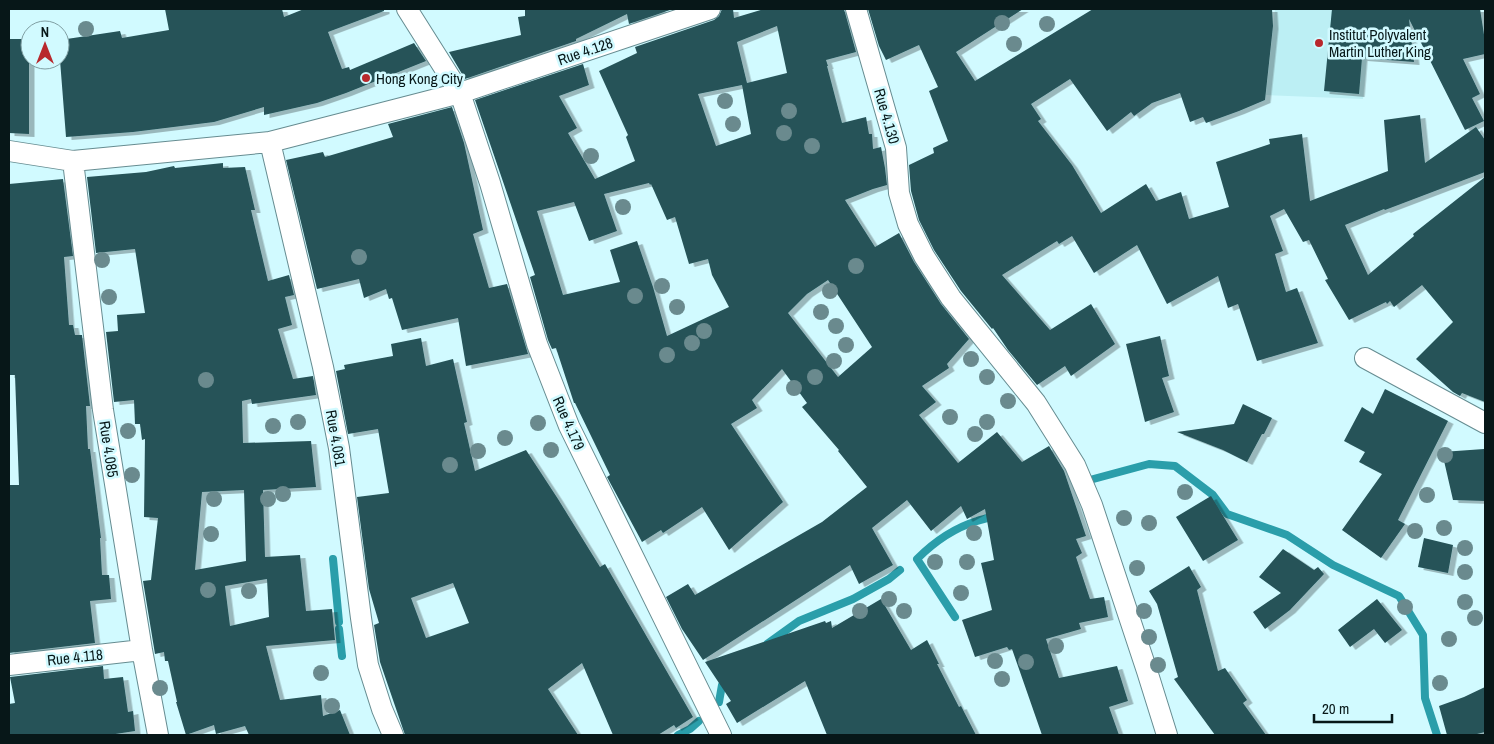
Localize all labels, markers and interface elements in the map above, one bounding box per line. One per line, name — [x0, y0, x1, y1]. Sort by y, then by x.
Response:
north arrow — [20, 20, 70, 70]
text: N — [41, 23, 49, 41]
place label: Institut Polyvalent Martin Luther King — [1329, 24, 1431, 62]
street label: Rue 4.128 — [555, 32, 615, 70]
marker: Institut Polyvalent Martin Luther King — [1313, 37, 1325, 49]
place label: Hong Kong City — [376, 68, 464, 89]
marker: Hong Kong City — [360, 72, 372, 84]
street label: Rue 4.130 — [869, 86, 905, 146]
street label: Rue 4.179 — [548, 393, 590, 453]
street label: Rue 4.081 — [321, 408, 351, 468]
street label: Rue 4.085 — [94, 419, 124, 479]
street label: Rue 4.118 — [46, 644, 104, 670]
scale bar — [1314, 692, 1392, 724]
text: 20 m — [1322, 698, 1349, 719]

